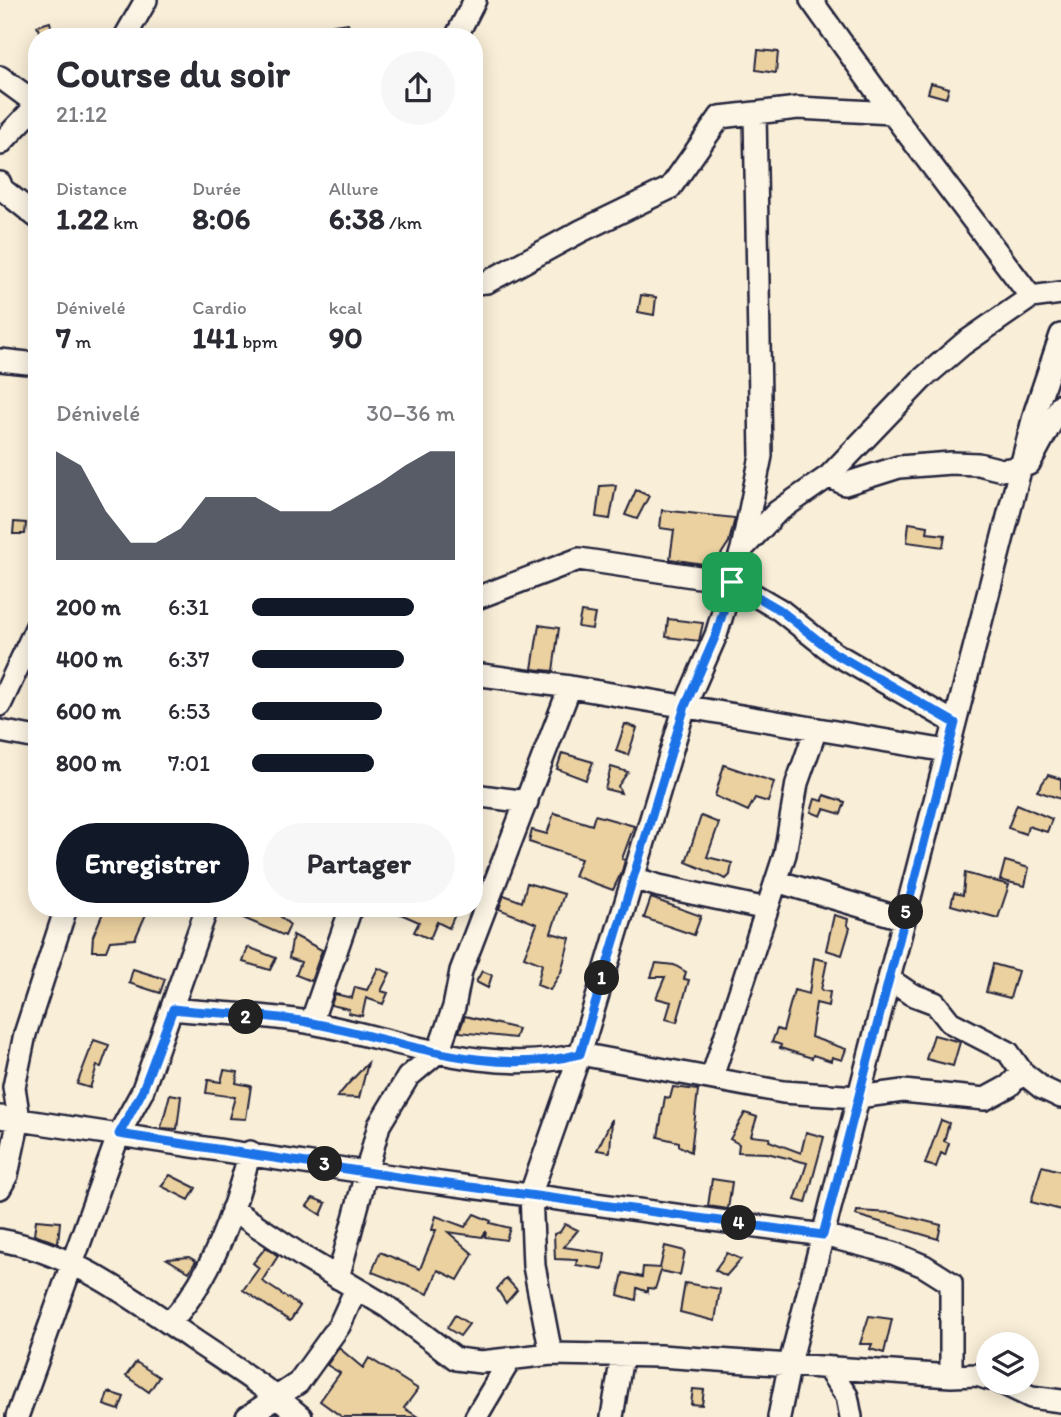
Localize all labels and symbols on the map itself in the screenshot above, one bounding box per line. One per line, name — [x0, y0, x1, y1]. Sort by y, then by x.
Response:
pin — [702, 552, 762, 612]
pin: 5 — [888, 894, 923, 930]
pin: 1 — [584, 960, 620, 996]
pin: 2 — [229, 1000, 264, 1034]
pin: 3 — [308, 1146, 342, 1182]
pin: 4 — [722, 1206, 756, 1240]

